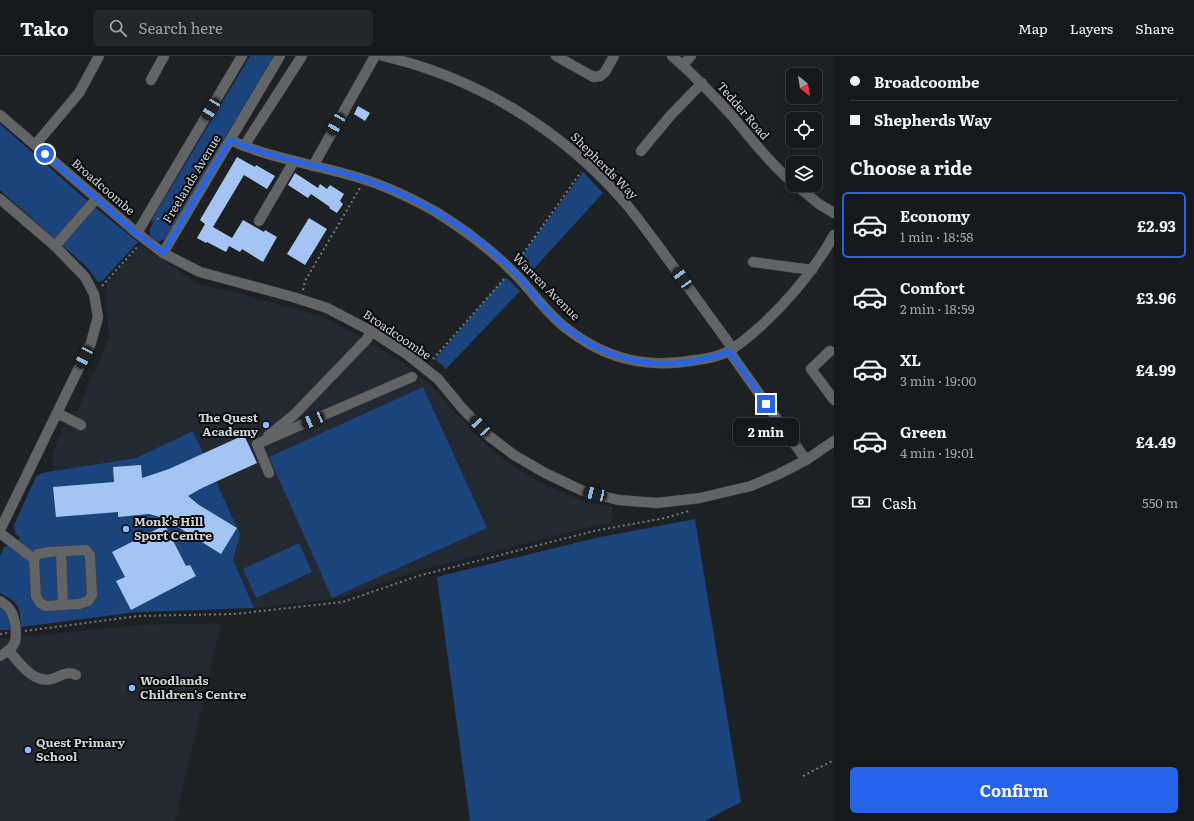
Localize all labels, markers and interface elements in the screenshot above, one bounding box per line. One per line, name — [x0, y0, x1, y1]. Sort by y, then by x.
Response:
search box — [93, 10, 373, 46]
text: Tako — [20, 14, 69, 42]
text: Search here — [139, 16, 223, 39]
icon: search — [107, 17, 129, 39]
text: Map — [1018, 18, 1048, 38]
text: Layers — [1070, 18, 1113, 38]
text: Share — [1135, 18, 1174, 38]
north arrow — [786, 68, 822, 104]
map controls — [786, 68, 822, 192]
text: Broadcoombe — [874, 70, 980, 93]
street label: Tedder Road — [713, 77, 775, 144]
car — [200, 96, 222, 122]
text: Shepherds Way — [874, 108, 992, 131]
car — [325, 111, 347, 137]
button: locate — [786, 112, 822, 148]
street label: Shepherds Way — [567, 128, 643, 203]
street label: Freelands Avenue — [158, 131, 225, 226]
route start — [36, 145, 54, 163]
street label: Broadcoombe — [68, 154, 139, 219]
text: Choose a ride — [850, 154, 972, 181]
button: layers — [786, 156, 822, 192]
text: Economy — [900, 204, 970, 227]
icon: car — [852, 207, 888, 243]
text: £2.93 — [1137, 214, 1176, 237]
text: 1 min · 18:58 — [900, 227, 974, 246]
street label: Warren Avenue — [509, 248, 585, 324]
car — [670, 265, 694, 291]
text: Comfort — [900, 276, 965, 299]
icon: car — [852, 279, 888, 315]
text: £3.96 — [1136, 286, 1176, 309]
text: 2 min · 18:59 — [900, 299, 974, 318]
street label: Broadcoombe — [360, 305, 435, 364]
car — [73, 344, 95, 370]
text: XL — [900, 348, 921, 371]
icon: car — [852, 351, 888, 387]
text: £4.99 — [1136, 358, 1176, 381]
text: 3 min · 19:00 — [900, 371, 976, 390]
route end — [757, 395, 775, 413]
place label: The Quest Academy — [198, 408, 259, 440]
car — [300, 410, 326, 430]
car — [467, 413, 493, 439]
callout: 2 min — [733, 418, 799, 446]
marker: The Quest Academy — [261, 420, 271, 430]
text: Green — [900, 420, 947, 443]
text: 2 min — [748, 422, 784, 441]
icon: car — [852, 423, 888, 459]
text: £4.49 — [1136, 430, 1176, 453]
text: 4 min · 19:01 — [900, 443, 974, 462]
car — [582, 485, 608, 503]
icon: cash — [850, 491, 872, 513]
text: Cash — [882, 491, 917, 514]
text: 550 m — [1142, 493, 1178, 512]
place label: Monk's Hill Sport Centre — [134, 512, 212, 544]
marker: Monk's Hill Sport Centre — [121, 524, 131, 534]
place label: Woodlands Children's Centre — [140, 671, 247, 703]
marker: Woodlands Children's Centre — [127, 683, 137, 693]
place label: Quest Primary School — [36, 733, 126, 765]
marker: Quest Primary School — [23, 745, 33, 755]
button: Confirm — [850, 767, 1178, 813]

